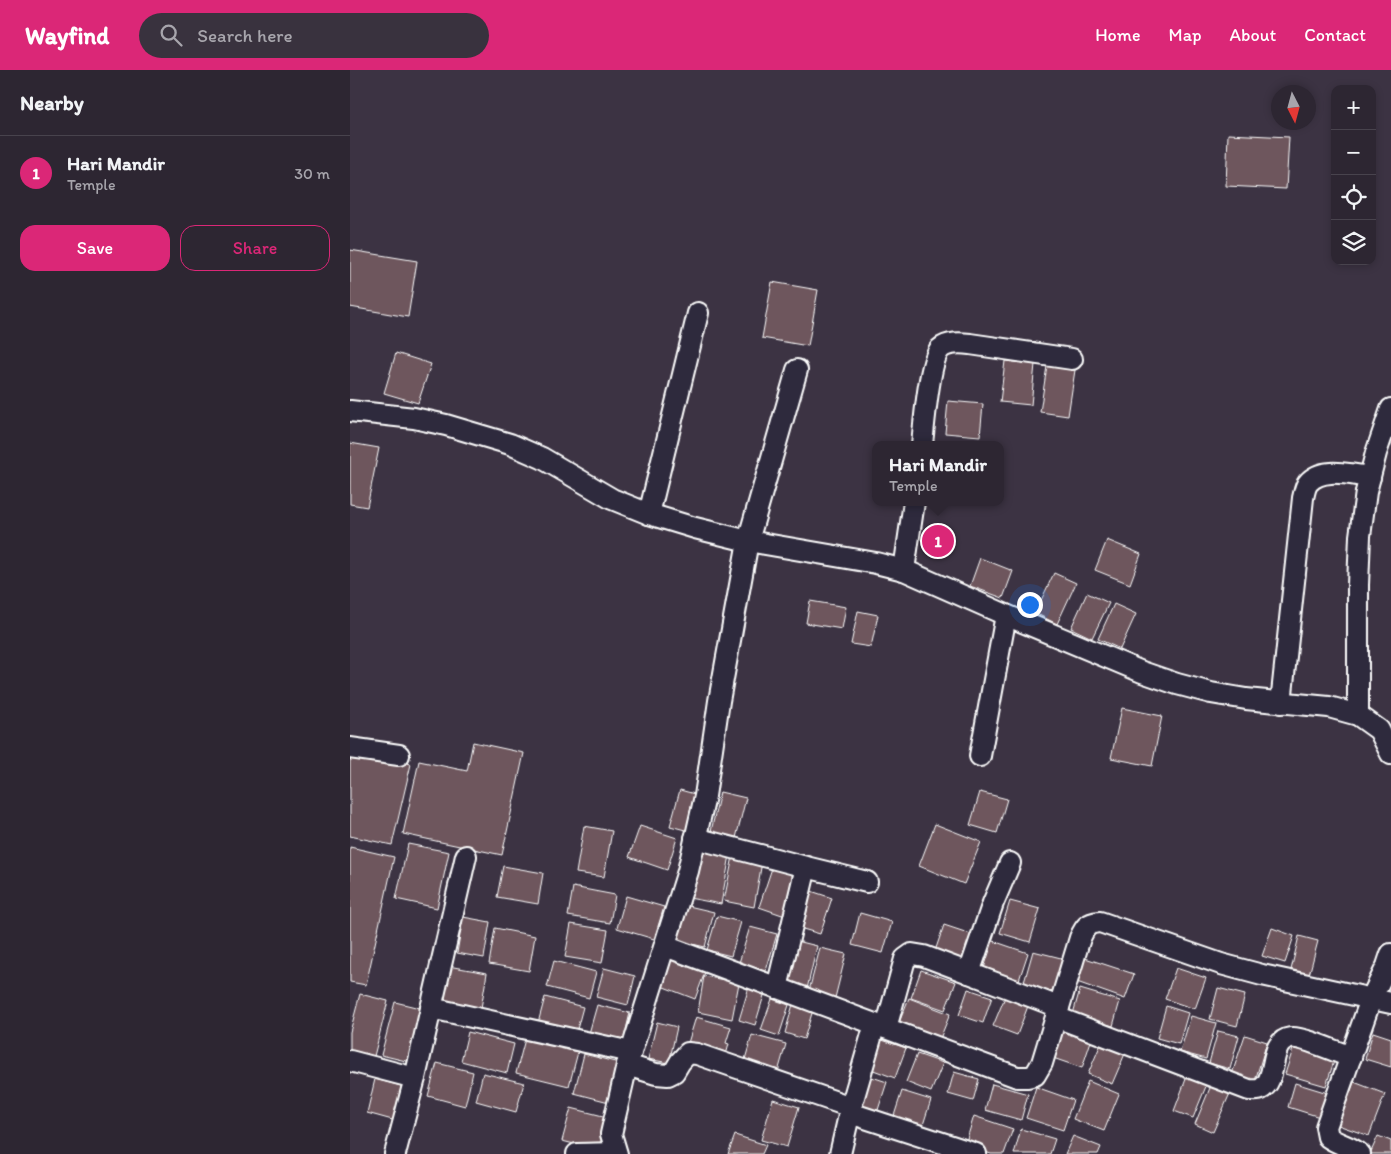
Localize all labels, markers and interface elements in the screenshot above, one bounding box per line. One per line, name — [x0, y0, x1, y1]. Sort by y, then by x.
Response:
search box — [139, 13, 489, 58]
text: Wayfind — [25, 21, 109, 50]
icon: search — [157, 21, 185, 49]
text: Search here — [197, 24, 293, 47]
text: Home — [1095, 24, 1141, 46]
text: Map — [1169, 24, 1202, 46]
text: About — [1230, 24, 1276, 46]
text: Contact — [1304, 24, 1366, 46]
north arrow — [1271, 85, 1316, 130]
map controls — [1331, 85, 1376, 265]
button: + — [1331, 85, 1376, 130]
text: Nearby — [20, 90, 84, 115]
button: − — [1331, 130, 1376, 175]
text: Hari Mandir — [67, 152, 165, 175]
text: 1 — [32, 164, 40, 183]
text: 30 m — [294, 164, 330, 183]
text: Temple — [67, 175, 116, 194]
button: locate — [1331, 175, 1376, 220]
button: layers — [1331, 220, 1376, 265]
button: Save — [20, 225, 170, 271]
button: Share — [180, 225, 330, 271]
popup — [872, 441, 1004, 506]
text: Hari Mandir — [889, 453, 987, 476]
text: Temple — [889, 476, 938, 495]
pin: 1 — [922, 522, 954, 560]
your location — [1017, 592, 1043, 618]

